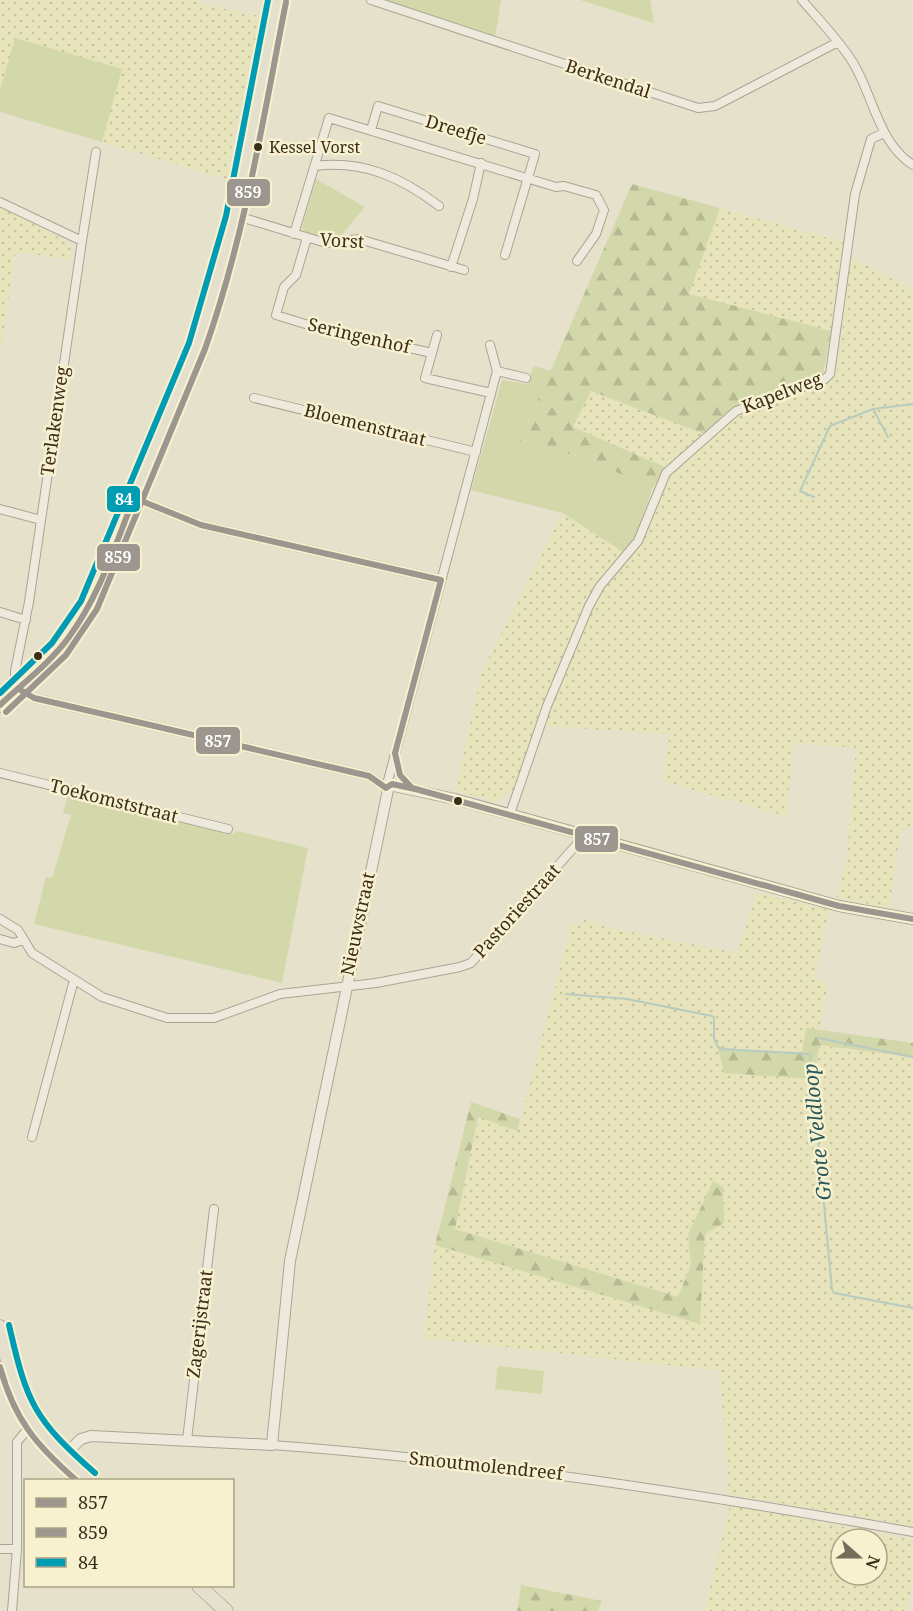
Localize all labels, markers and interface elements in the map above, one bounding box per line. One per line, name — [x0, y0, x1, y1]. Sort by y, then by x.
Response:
street label: Berkendal — [563, 53, 654, 103]
street label: Dreefje — [423, 108, 490, 150]
place label: Kessel Vorst — [269, 136, 360, 158]
marker: Kessel Vorst — [252, 141, 264, 153]
line badge: 859 — [226, 178, 271, 207]
text: 859 — [234, 181, 262, 203]
street label: Vorst — [319, 227, 365, 253]
street label: Seringenhof — [306, 312, 414, 359]
street label: Terlakenweg — [34, 364, 74, 477]
street label: Kapelweg — [738, 366, 825, 418]
street label: Bloemenstraat — [302, 397, 429, 451]
line badge: 84 — [106, 485, 141, 513]
text: 84 — [115, 488, 133, 510]
line badge: 859 — [96, 543, 141, 572]
text: 859 — [104, 546, 132, 568]
unlabelled marker — [32, 650, 44, 662]
line badge: 857 — [195, 726, 241, 755]
text: 857 — [204, 730, 232, 752]
street label: Toekomststraat — [48, 772, 181, 828]
unlabelled marker — [452, 795, 464, 807]
line badge: 857 — [574, 825, 619, 853]
text: 857 — [583, 828, 611, 850]
street label: Pastoriestraat — [468, 858, 565, 963]
street label: Nieuwstraat — [334, 870, 380, 978]
water label: Grote Veldloop — [796, 1062, 837, 1202]
street label: Zagerijstraat — [180, 1268, 218, 1379]
street label: Smoutmolendreef — [408, 1445, 566, 1485]
legend — [24, 1479, 234, 1587]
text: 857 — [78, 1490, 108, 1514]
text: 859 — [78, 1520, 108, 1544]
north arrow — [829, 1527, 889, 1587]
text: 84 — [78, 1550, 98, 1574]
text: N — [860, 1553, 886, 1573]

